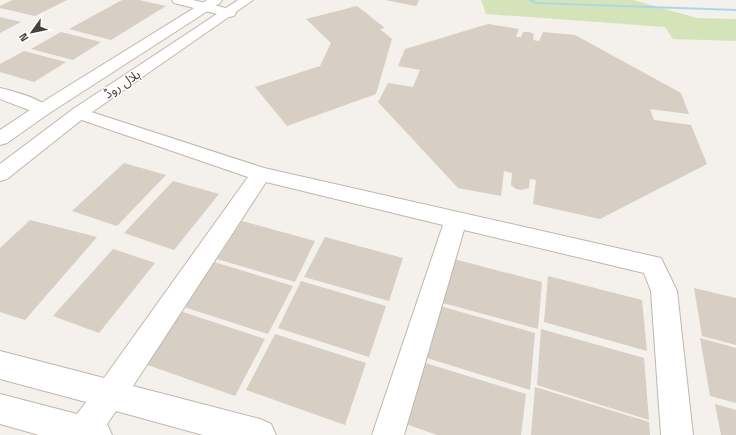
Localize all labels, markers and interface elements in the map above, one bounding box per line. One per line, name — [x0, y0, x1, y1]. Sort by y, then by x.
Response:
north arrow — [12, 12, 52, 52]
text: N — [16, 31, 31, 44]
street label: ہلال روڈ — [100, 66, 144, 102]

